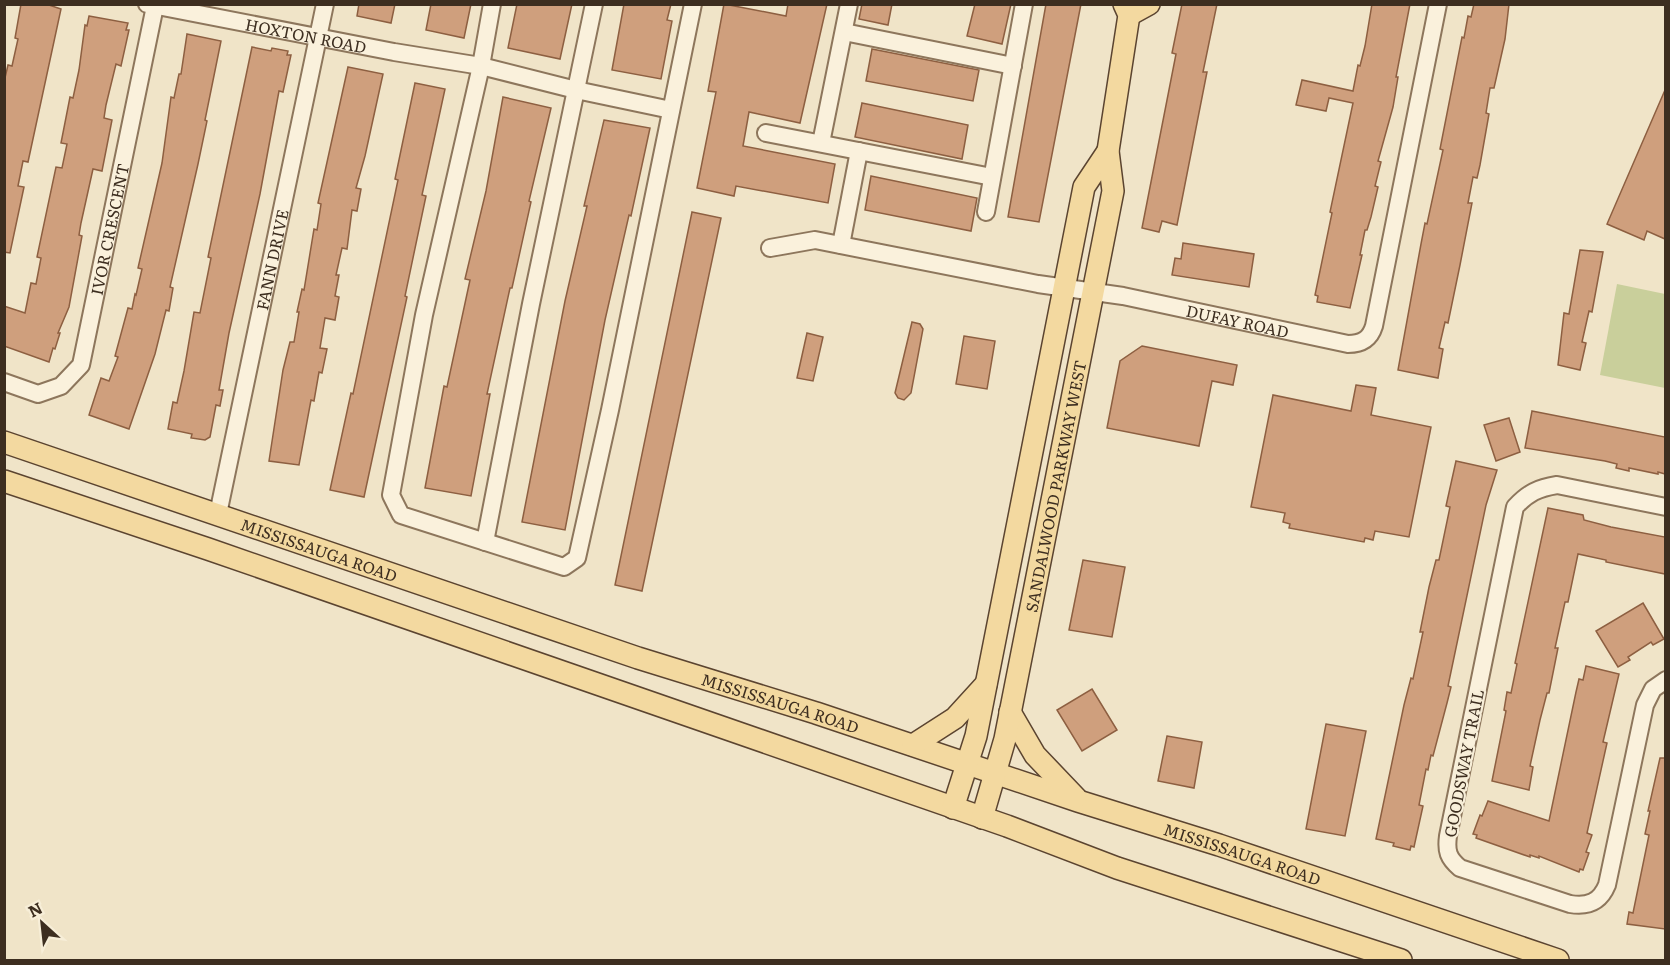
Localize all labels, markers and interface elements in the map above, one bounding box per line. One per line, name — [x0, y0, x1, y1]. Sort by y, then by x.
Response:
street label: HOXTON ROAD — [243, 11, 369, 58]
street label: IVOR CRESCENT — [84, 161, 134, 297]
street label: FANN DRIVE — [249, 207, 294, 312]
street label: DUFAY ROAD — [1184, 298, 1291, 343]
street label: SANDALWOOD PARKWAY WEST — [1018, 358, 1091, 614]
street label: MISSISSAUGA ROAD — [238, 512, 401, 587]
street label: MISSISSAUGA ROAD — [699, 666, 863, 739]
street label: GOODSWAY TRAIL — [1437, 687, 1489, 839]
street label: MISSISSAUGA ROAD — [1161, 816, 1324, 891]
north arrow — [12, 893, 72, 953]
text: N — [23, 895, 46, 922]

